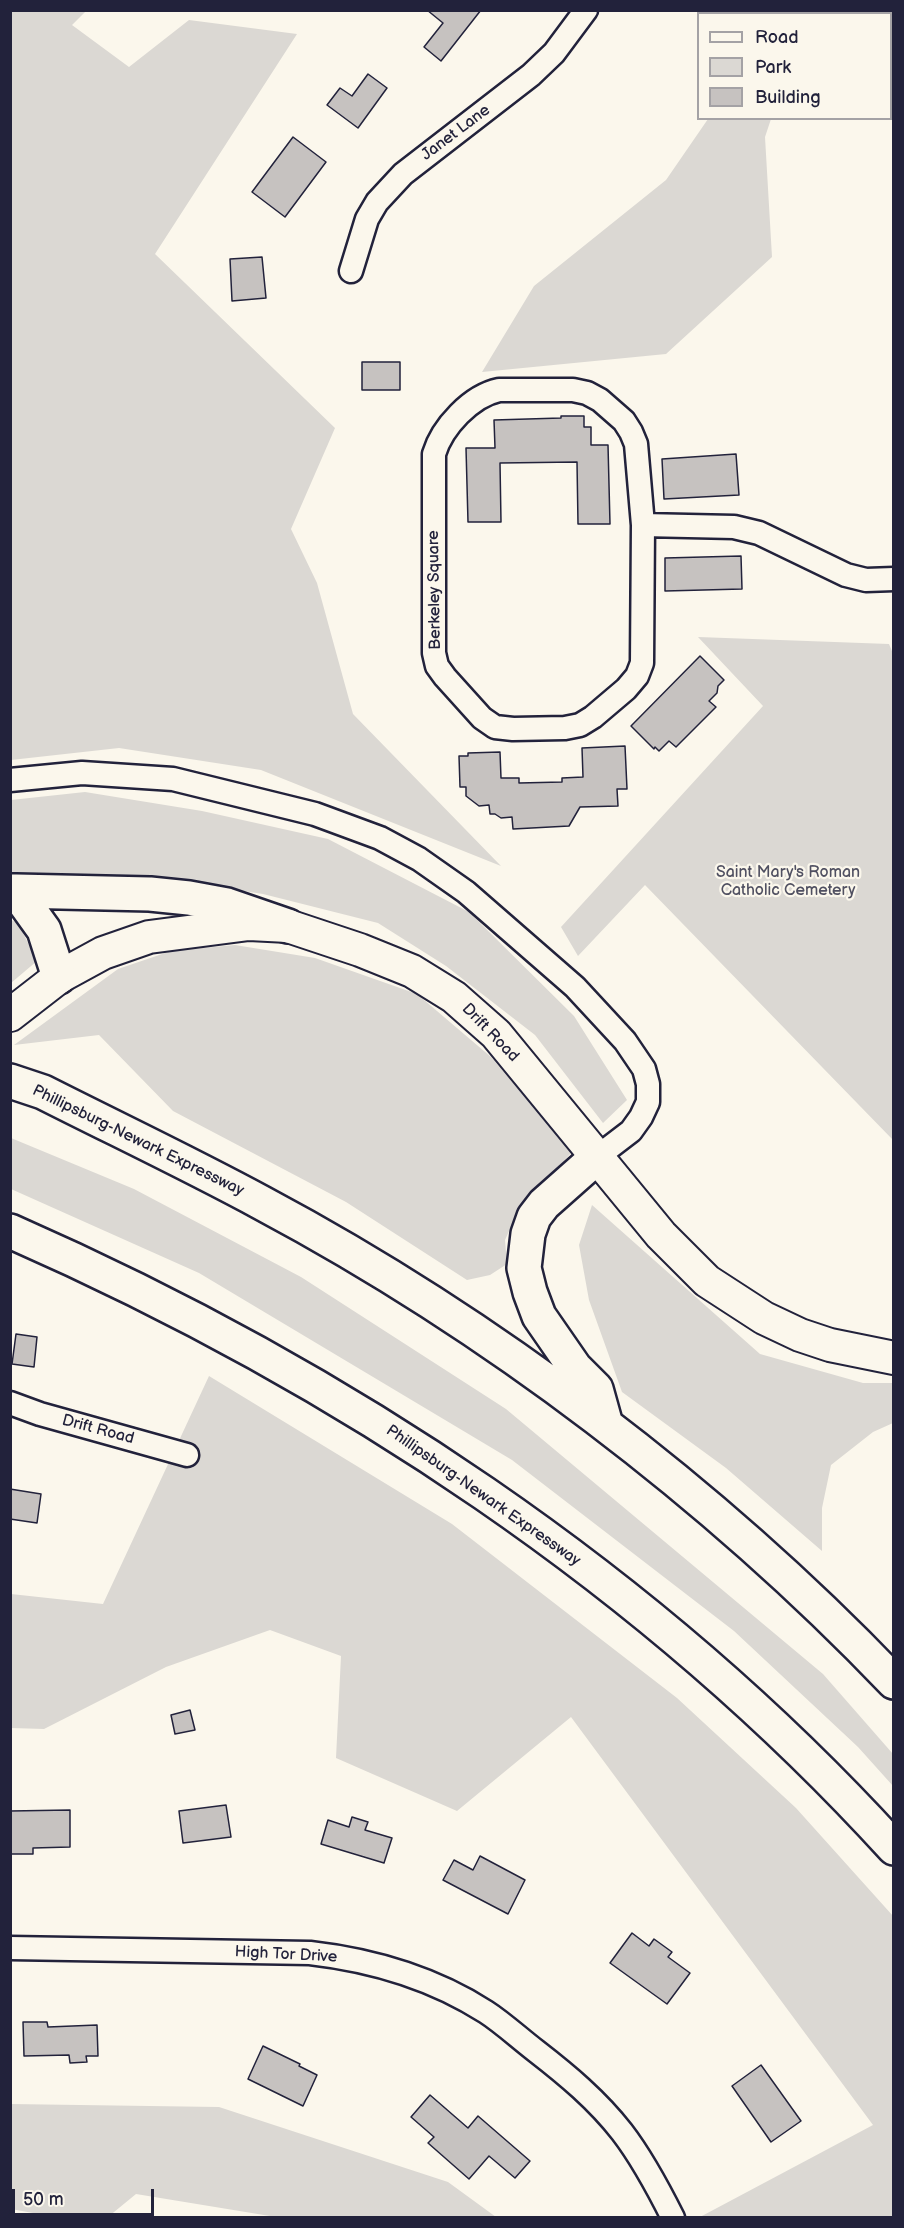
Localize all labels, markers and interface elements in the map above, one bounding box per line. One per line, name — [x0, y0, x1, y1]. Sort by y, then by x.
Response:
legend — [697, 12, 892, 120]
text: Road — [755, 27, 799, 48]
text: Park — [755, 57, 791, 78]
text: Building — [755, 87, 821, 108]
street label: Janet Lane — [418, 101, 494, 165]
street label: Berkeley Square — [424, 530, 446, 650]
park label: Saint Mary's Roman Catholic Cemetery — [716, 863, 860, 901]
street label: Drift Road — [457, 1000, 523, 1066]
street label: Phillipsburg-Newark Expressway — [29, 1081, 247, 1201]
street label: Drift Road — [60, 1411, 136, 1449]
street label: Phillipsburg-Newark Expressway — [382, 1421, 584, 1571]
street label: High Tor Drive — [234, 1943, 338, 1967]
scale bar — [15, 2177, 158, 2215]
text: 50 m — [23, 2189, 64, 2210]

